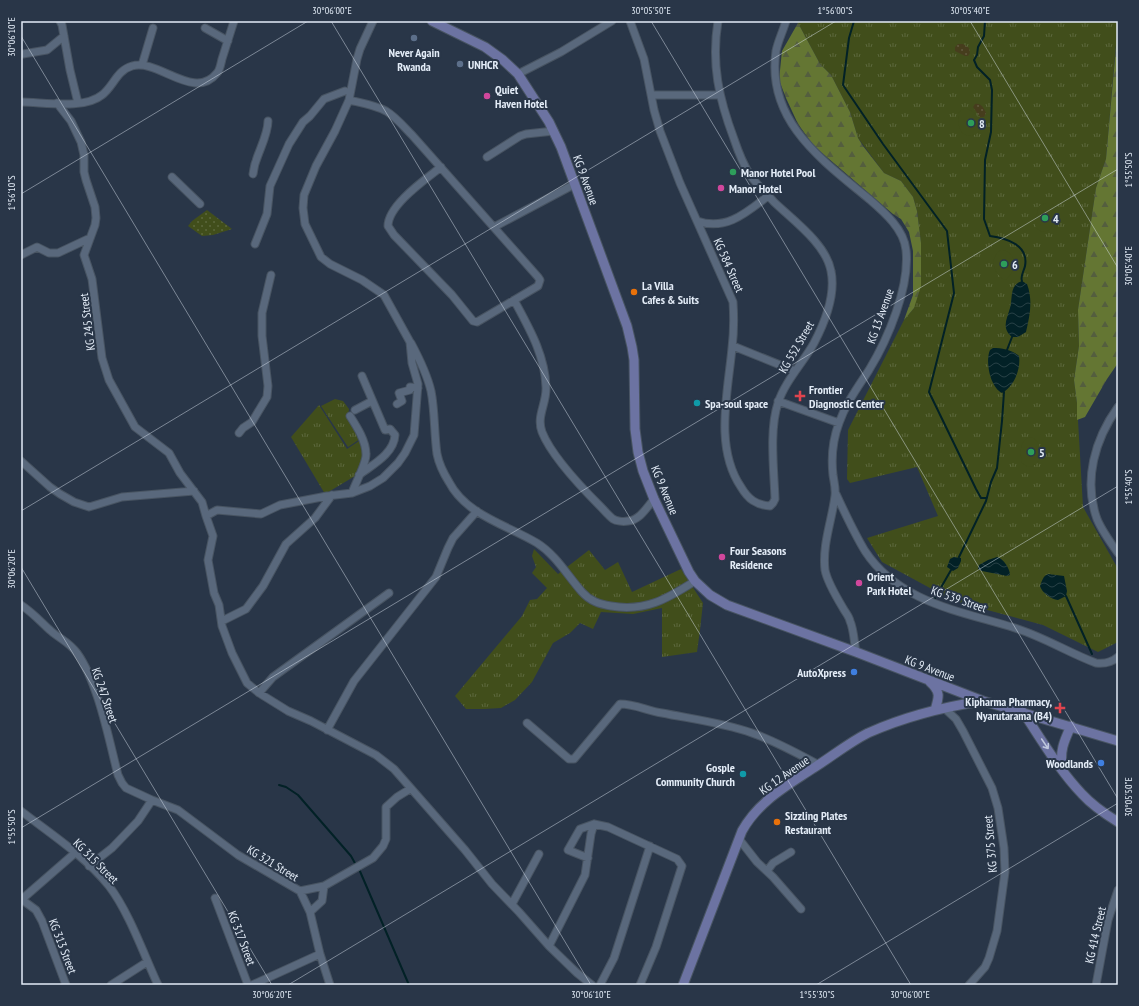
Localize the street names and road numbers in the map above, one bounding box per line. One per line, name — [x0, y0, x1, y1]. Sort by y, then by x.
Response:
street label: KG 9 Avenue — [570, 153, 602, 207]
street label: KG 584 Street — [710, 236, 748, 295]
street label: KG 13 Avenue — [863, 286, 897, 346]
street label: KG 245 Street — [76, 292, 98, 352]
street label: KG 552 Street — [775, 318, 817, 376]
street label: KG 9 Avenue — [648, 463, 682, 517]
street label: KG 539 Street — [929, 583, 989, 616]
street label: KG 9 Avenue — [903, 652, 957, 684]
street label: KG 247 Street — [89, 666, 122, 725]
street label: KG 12 Avenue — [756, 752, 812, 798]
street label: KG 375 Street — [980, 814, 1000, 873]
street label: KG 315 Street — [70, 835, 122, 887]
street label: KG 321 Street — [244, 842, 302, 885]
street label: KG 414 Street — [1081, 905, 1109, 965]
street label: KG 317 Street — [225, 909, 259, 968]
street label: KG 313 Street — [46, 916, 81, 976]

